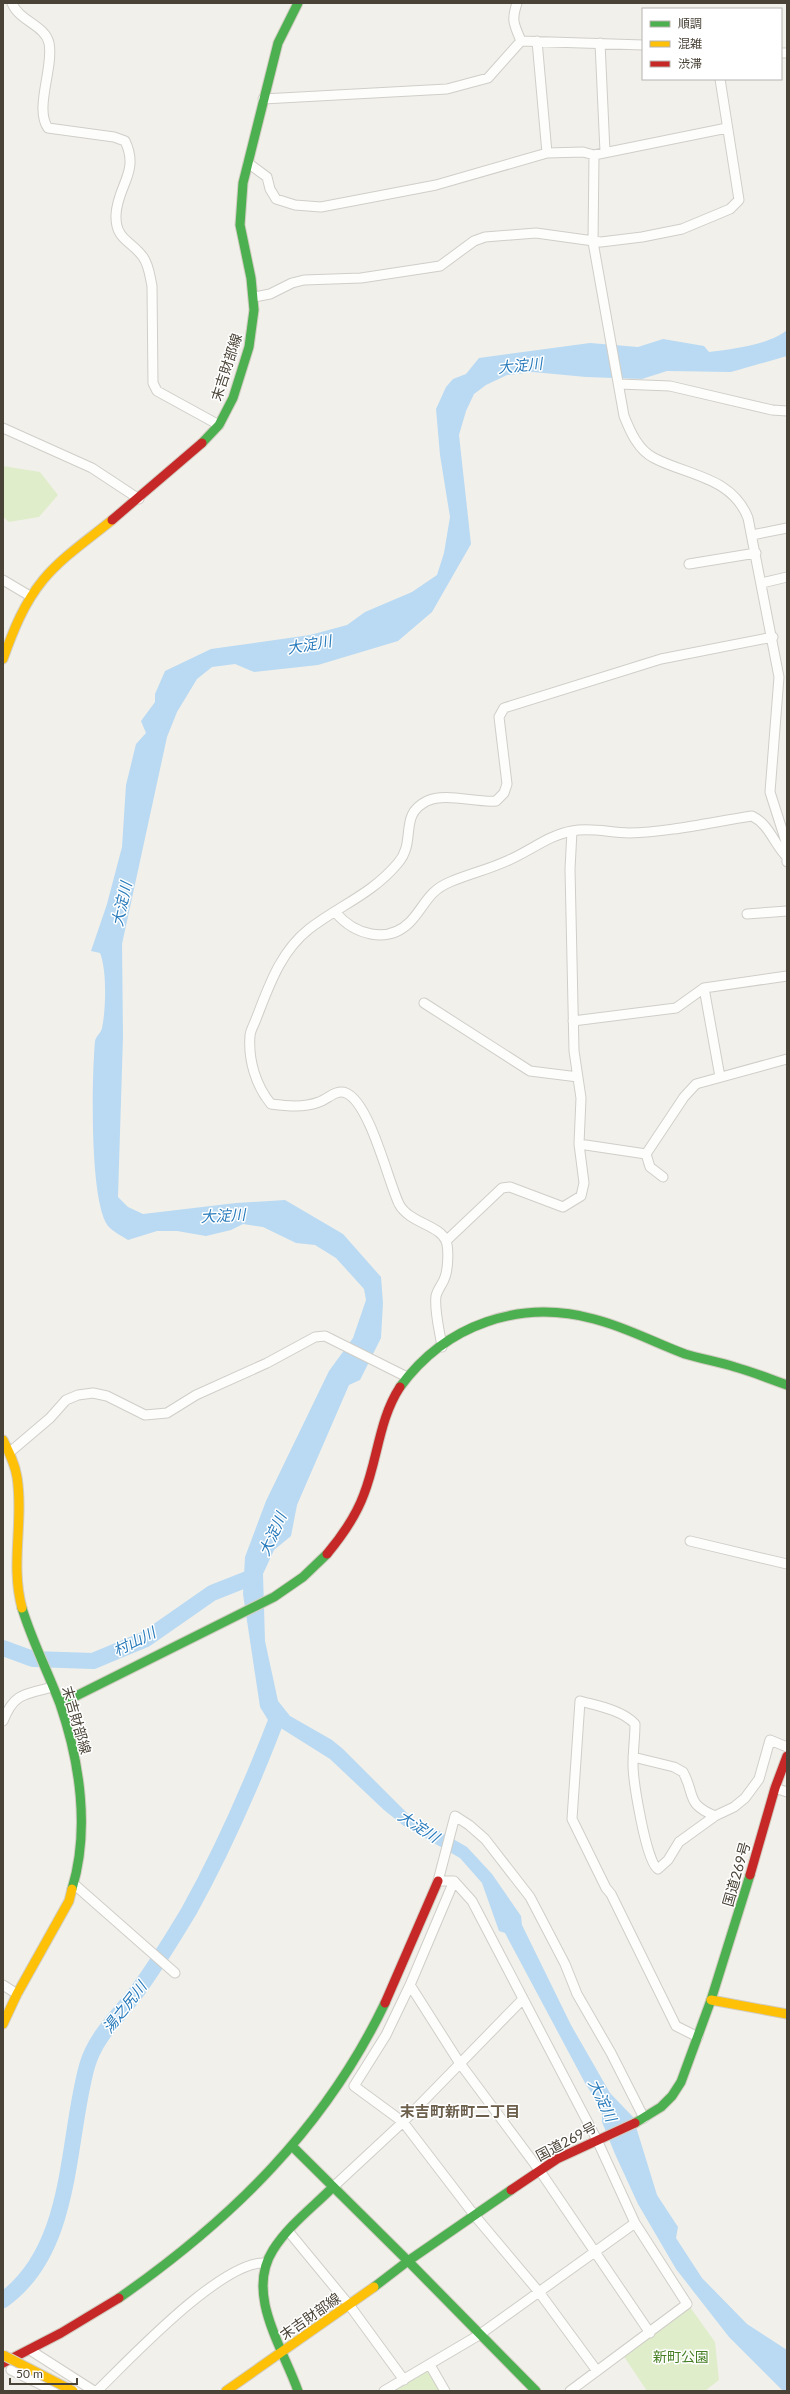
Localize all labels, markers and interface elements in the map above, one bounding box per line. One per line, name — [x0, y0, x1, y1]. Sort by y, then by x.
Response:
legend — [642, 8, 782, 80]
text: 順調 — [678, 16, 702, 31]
text: 混雑 — [678, 36, 702, 51]
text: 渋滞 — [678, 56, 702, 71]
street label: 末吉財部線 — [207, 331, 245, 403]
water label: 大淀川 — [497, 353, 545, 376]
water label: 大淀川 — [285, 631, 335, 657]
water label: 大淀川 — [108, 878, 135, 928]
water label: 大淀川 — [200, 1205, 248, 1225]
water label: 大淀川 — [255, 1508, 290, 1558]
water label: 村山川 — [110, 1622, 160, 1659]
street label: 末吉財部線 — [59, 1684, 95, 1756]
water label: 大淀川 — [395, 1806, 444, 1847]
street label: 国道269号 — [719, 1840, 753, 1908]
water label: 湯之尻川 — [98, 1976, 151, 2036]
water label: 大淀川 — [585, 2076, 622, 2126]
district label: 末吉町新町二丁目 — [400, 2102, 520, 2120]
street label: 国道269号 — [533, 2118, 599, 2164]
street label: 末吉財部線 — [276, 2289, 344, 2343]
park label: 新町公園 — [653, 2348, 709, 2365]
scale bar — [10, 2360, 77, 2386]
text: 50 m — [16, 2366, 43, 2381]

